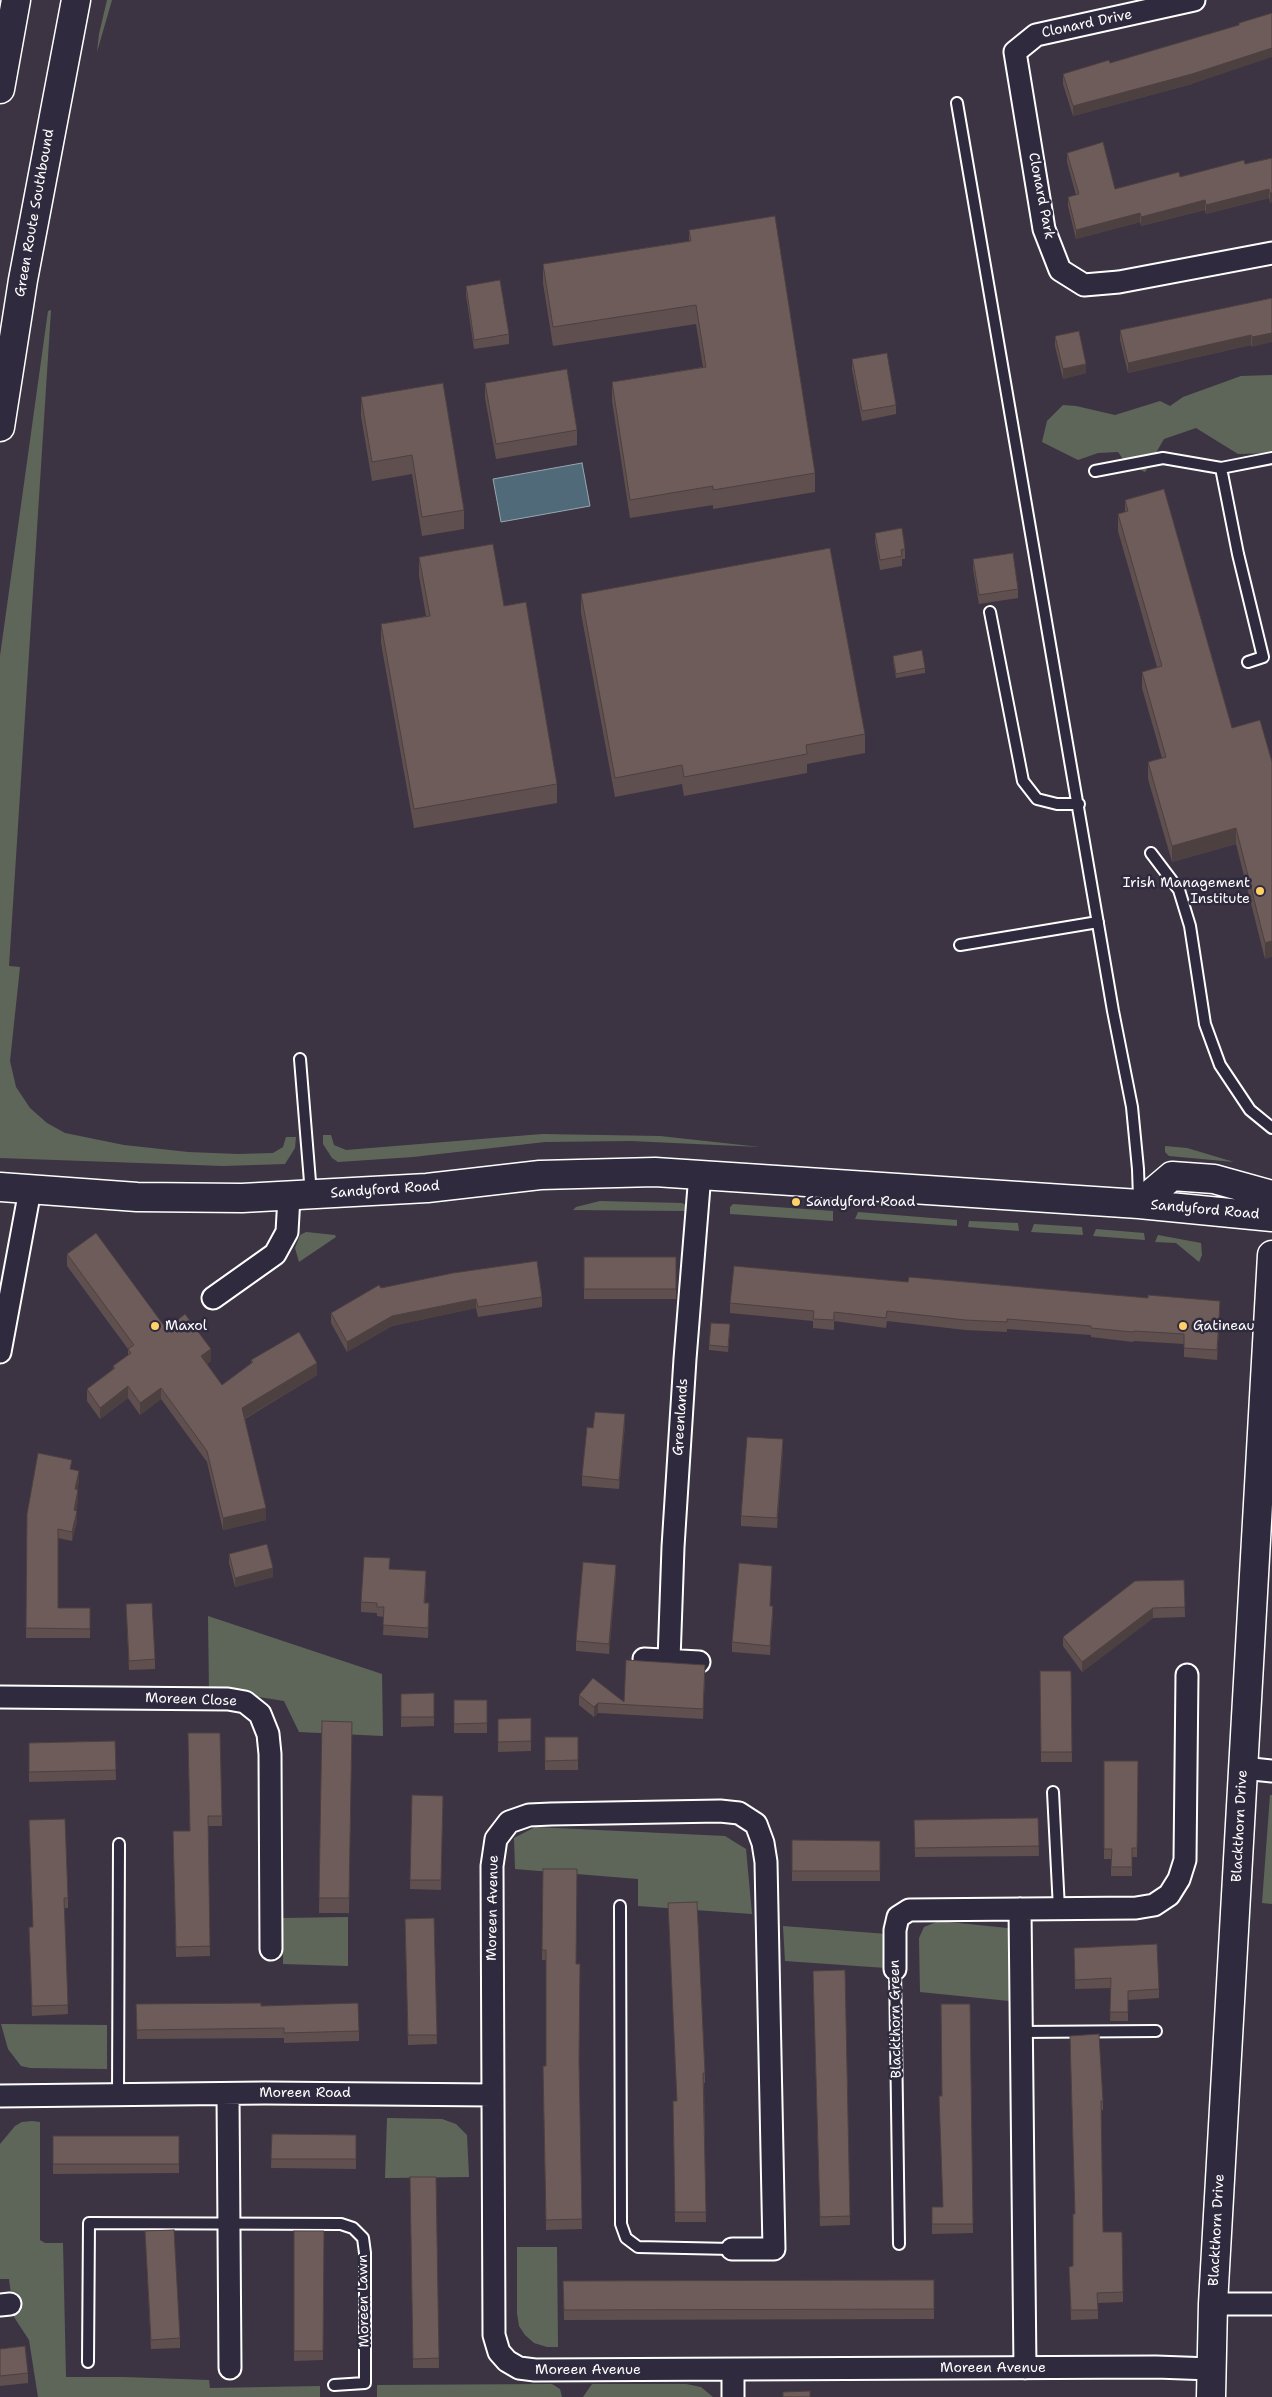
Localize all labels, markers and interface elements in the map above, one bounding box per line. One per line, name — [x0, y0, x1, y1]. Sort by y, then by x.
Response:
street label: Clonard Drive — [1040, 6, 1134, 42]
street label: Green Route Southbound — [12, 128, 58, 298]
street label: Clonard Park — [1024, 151, 1058, 241]
place label: Irish Management Institute — [1123, 875, 1250, 908]
marker: Irish Management Institute — [1254, 885, 1266, 897]
street label: Sandyford Road — [330, 1178, 440, 1202]
place label: Sandyford Road — [806, 1194, 915, 1210]
marker: Sandyford Road — [790, 1196, 802, 1208]
street label: Sandyford Road — [1150, 1197, 1260, 1223]
place label: Maxol — [165, 1318, 207, 1334]
place label: Gatineau — [1193, 1318, 1255, 1334]
marker: Maxol — [149, 1320, 161, 1332]
marker: Gatineau — [1177, 1320, 1189, 1332]
street label: Greenlands — [670, 1378, 692, 1456]
street label: Moreen Close — [145, 1690, 237, 1710]
street label: Blackthorn Drive — [1229, 1769, 1251, 1883]
street label: Moreen Avenue — [484, 1855, 502, 1961]
street label: Blackthorn Green — [887, 1960, 905, 2078]
street label: Moreen Road — [259, 2085, 351, 2101]
street label: Blackthorn Drive — [1206, 2173, 1228, 2287]
street label: Moreen Lawn — [355, 2254, 373, 2348]
street label: Moreen Avenue — [940, 2360, 1046, 2376]
street label: Moreen Avenue — [535, 2362, 641, 2378]

